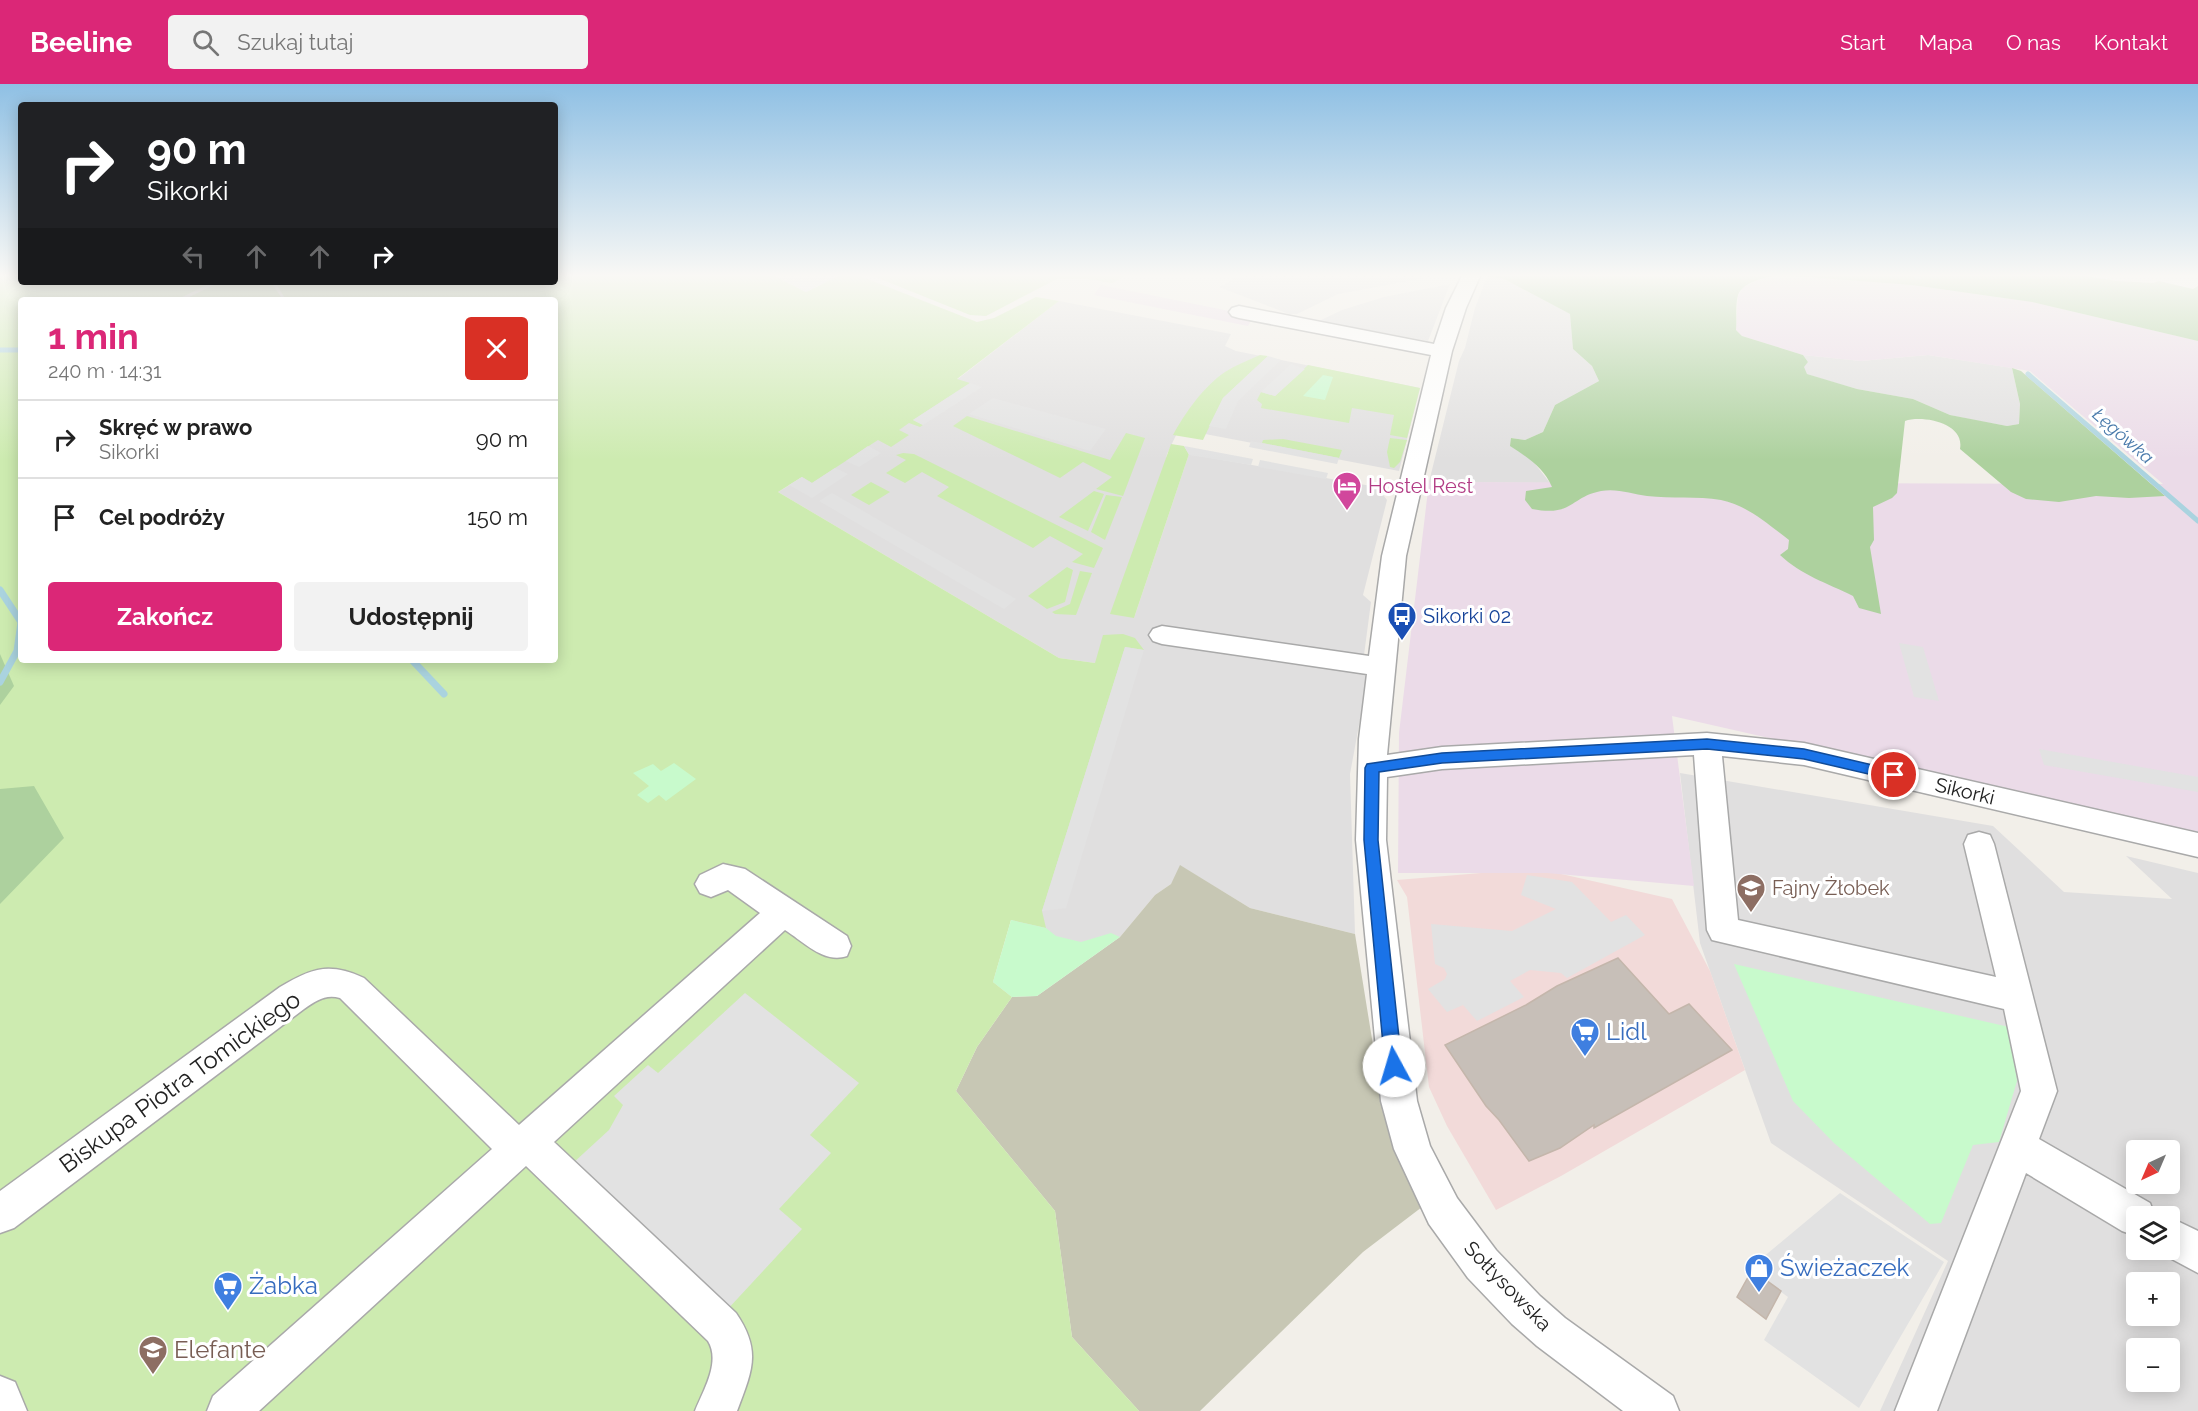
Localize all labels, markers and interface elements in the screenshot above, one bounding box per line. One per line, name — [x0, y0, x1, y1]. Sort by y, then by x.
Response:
search box — [168, 15, 588, 69]
text: Beeline — [30, 26, 132, 59]
icon: search — [189, 26, 222, 59]
text: Szukaj tutaj — [237, 29, 353, 55]
text: Start — [1840, 30, 1886, 55]
text: Mapa — [1919, 30, 1973, 55]
text: O nas — [2006, 30, 2061, 55]
text: Kontakt — [2094, 30, 2168, 55]
text: 90 m — [147, 125, 247, 174]
icon: right — [48, 126, 126, 204]
text: Sikorki — [147, 175, 229, 206]
icon: left — [177, 240, 210, 273]
icon: ahead — [240, 240, 273, 273]
icon: ahead — [303, 240, 336, 273]
icon: right — [366, 240, 399, 273]
text: 1 min — [48, 315, 139, 357]
button: close — [465, 317, 528, 380]
text: 240 m · 14:31 — [48, 359, 162, 383]
water label: Łęgówka — [2089, 403, 2158, 468]
text: Skręć w prawo — [99, 414, 252, 440]
icon: right — [48, 423, 81, 456]
text: 90 m — [476, 426, 528, 452]
text: Sikorki — [99, 440, 159, 464]
hotel icon: Hostel Rest — [1331, 470, 1363, 512]
place label: Hostel Rest — [1368, 474, 1473, 498]
icon: arrive — [48, 501, 81, 534]
text: Cel podróży — [99, 504, 225, 530]
text: 150 m — [467, 504, 528, 530]
button: Zakończ — [48, 582, 282, 651]
button: Udostępnij — [294, 582, 528, 651]
bus stop icon: Sikorki 02 — [1386, 600, 1418, 642]
place label: Sikorki 02 — [1423, 604, 1511, 628]
pin — [1868, 749, 1919, 800]
icon: arrive — [1877, 758, 1910, 791]
street label: Sikorki — [1933, 773, 1997, 809]
school or university icon: Fajny Żłobek — [1735, 872, 1767, 914]
place label: Fajny Żłobek — [1772, 875, 1890, 900]
street label: Biskupa Piotra Tomickiego — [54, 984, 306, 1179]
supermarket icon: Lidl — [1569, 1016, 1601, 1058]
place label: Lidl — [1606, 1017, 1647, 1046]
position arrow — [1362, 1034, 1426, 1098]
north arrow — [2126, 1140, 2180, 1194]
map controls — [2126, 1140, 2180, 1392]
button: layers — [2126, 1206, 2180, 1260]
street label: Sołtysowska — [1459, 1236, 1557, 1336]
shop icon: Świeżaczek — [1743, 1252, 1775, 1294]
place label: Świeżaczek — [1780, 1253, 1910, 1282]
supermarket icon: Żabka — [212, 1270, 244, 1312]
place label: Żabka — [249, 1271, 318, 1300]
button: + — [2126, 1272, 2180, 1326]
school or university icon: Elefante — [137, 1334, 169, 1376]
place label: Elefante — [174, 1335, 266, 1364]
button: − — [2126, 1338, 2180, 1392]

